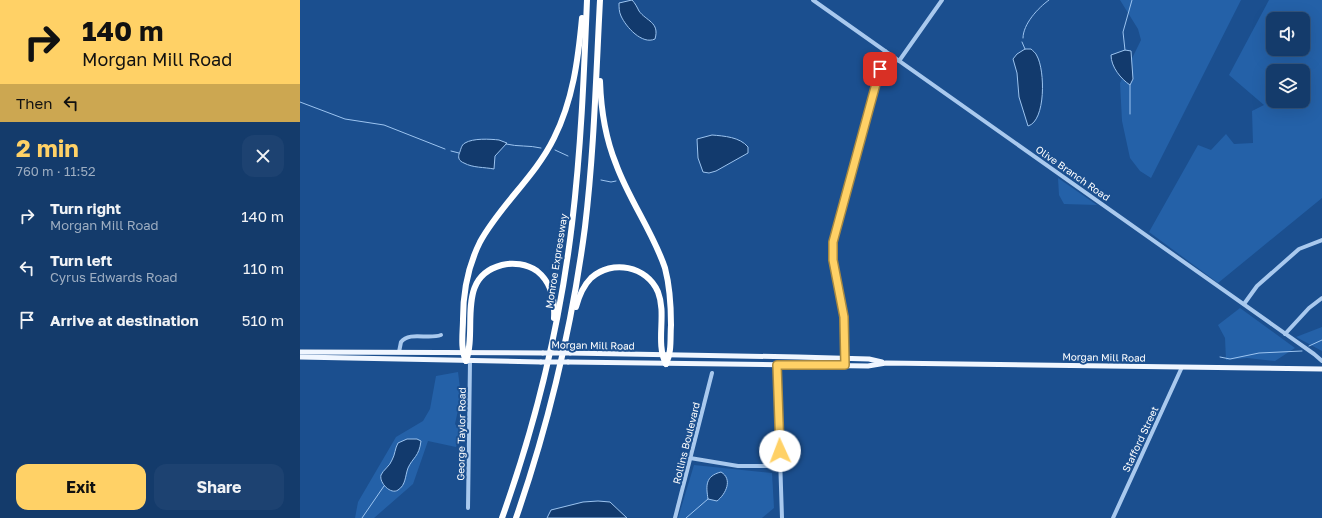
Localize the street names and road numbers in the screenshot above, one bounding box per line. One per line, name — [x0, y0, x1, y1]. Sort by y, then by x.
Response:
street label: Olive Branch Road — [1034, 143, 1112, 203]
street label: Monroe Expressway — [543, 212, 569, 309]
street label: Morgan Mill Road — [551, 338, 635, 352]
street label: Morgan Mill Road — [1062, 350, 1146, 364]
street label: George Taylor Road — [454, 387, 468, 481]
street label: Rollins Boulevard — [670, 401, 702, 485]
street label: Stafford Street — [1120, 404, 1160, 474]

